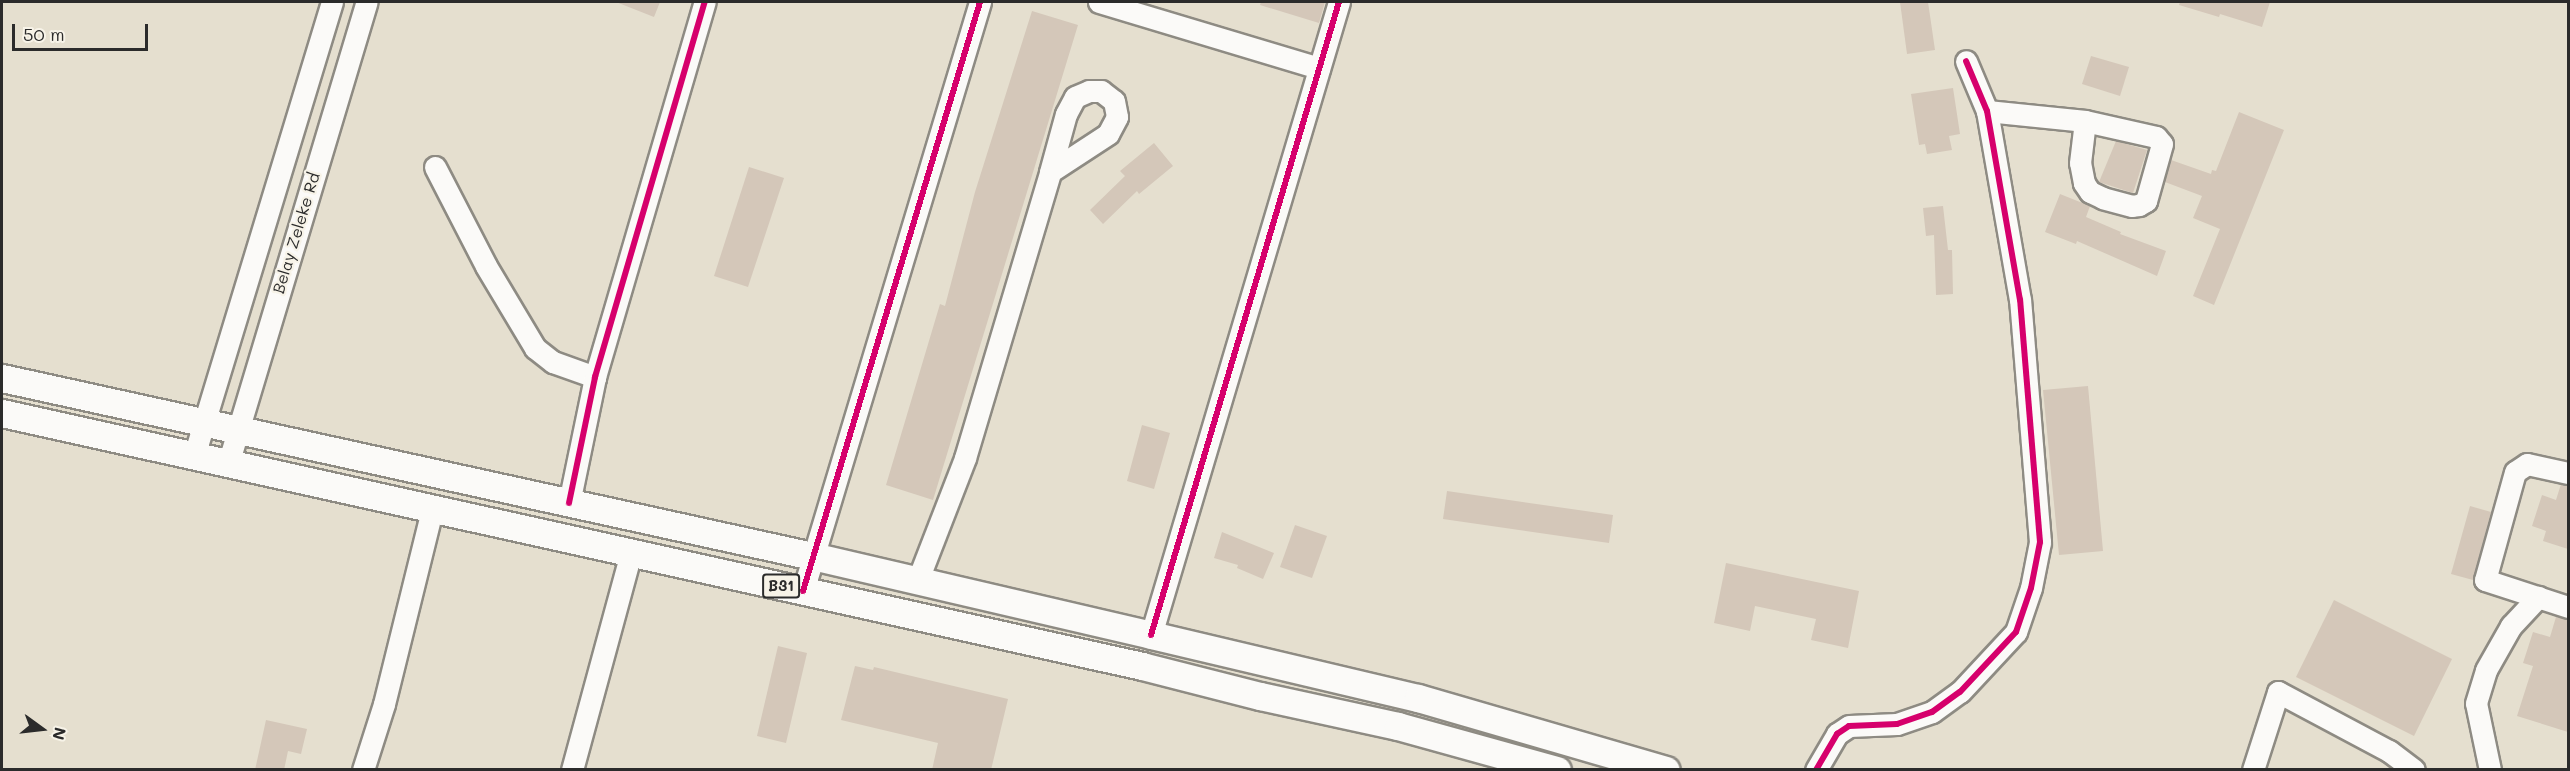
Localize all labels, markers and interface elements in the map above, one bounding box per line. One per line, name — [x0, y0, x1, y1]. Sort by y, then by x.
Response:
scale bar — [15, 12, 152, 50]
text: 50 m — [23, 22, 65, 46]
street label: Belay Zeleke Rd — [268, 170, 324, 296]
road number: B31 — [762, 574, 800, 598]
north arrow — [12, 699, 72, 759]
text: N — [48, 725, 72, 742]

